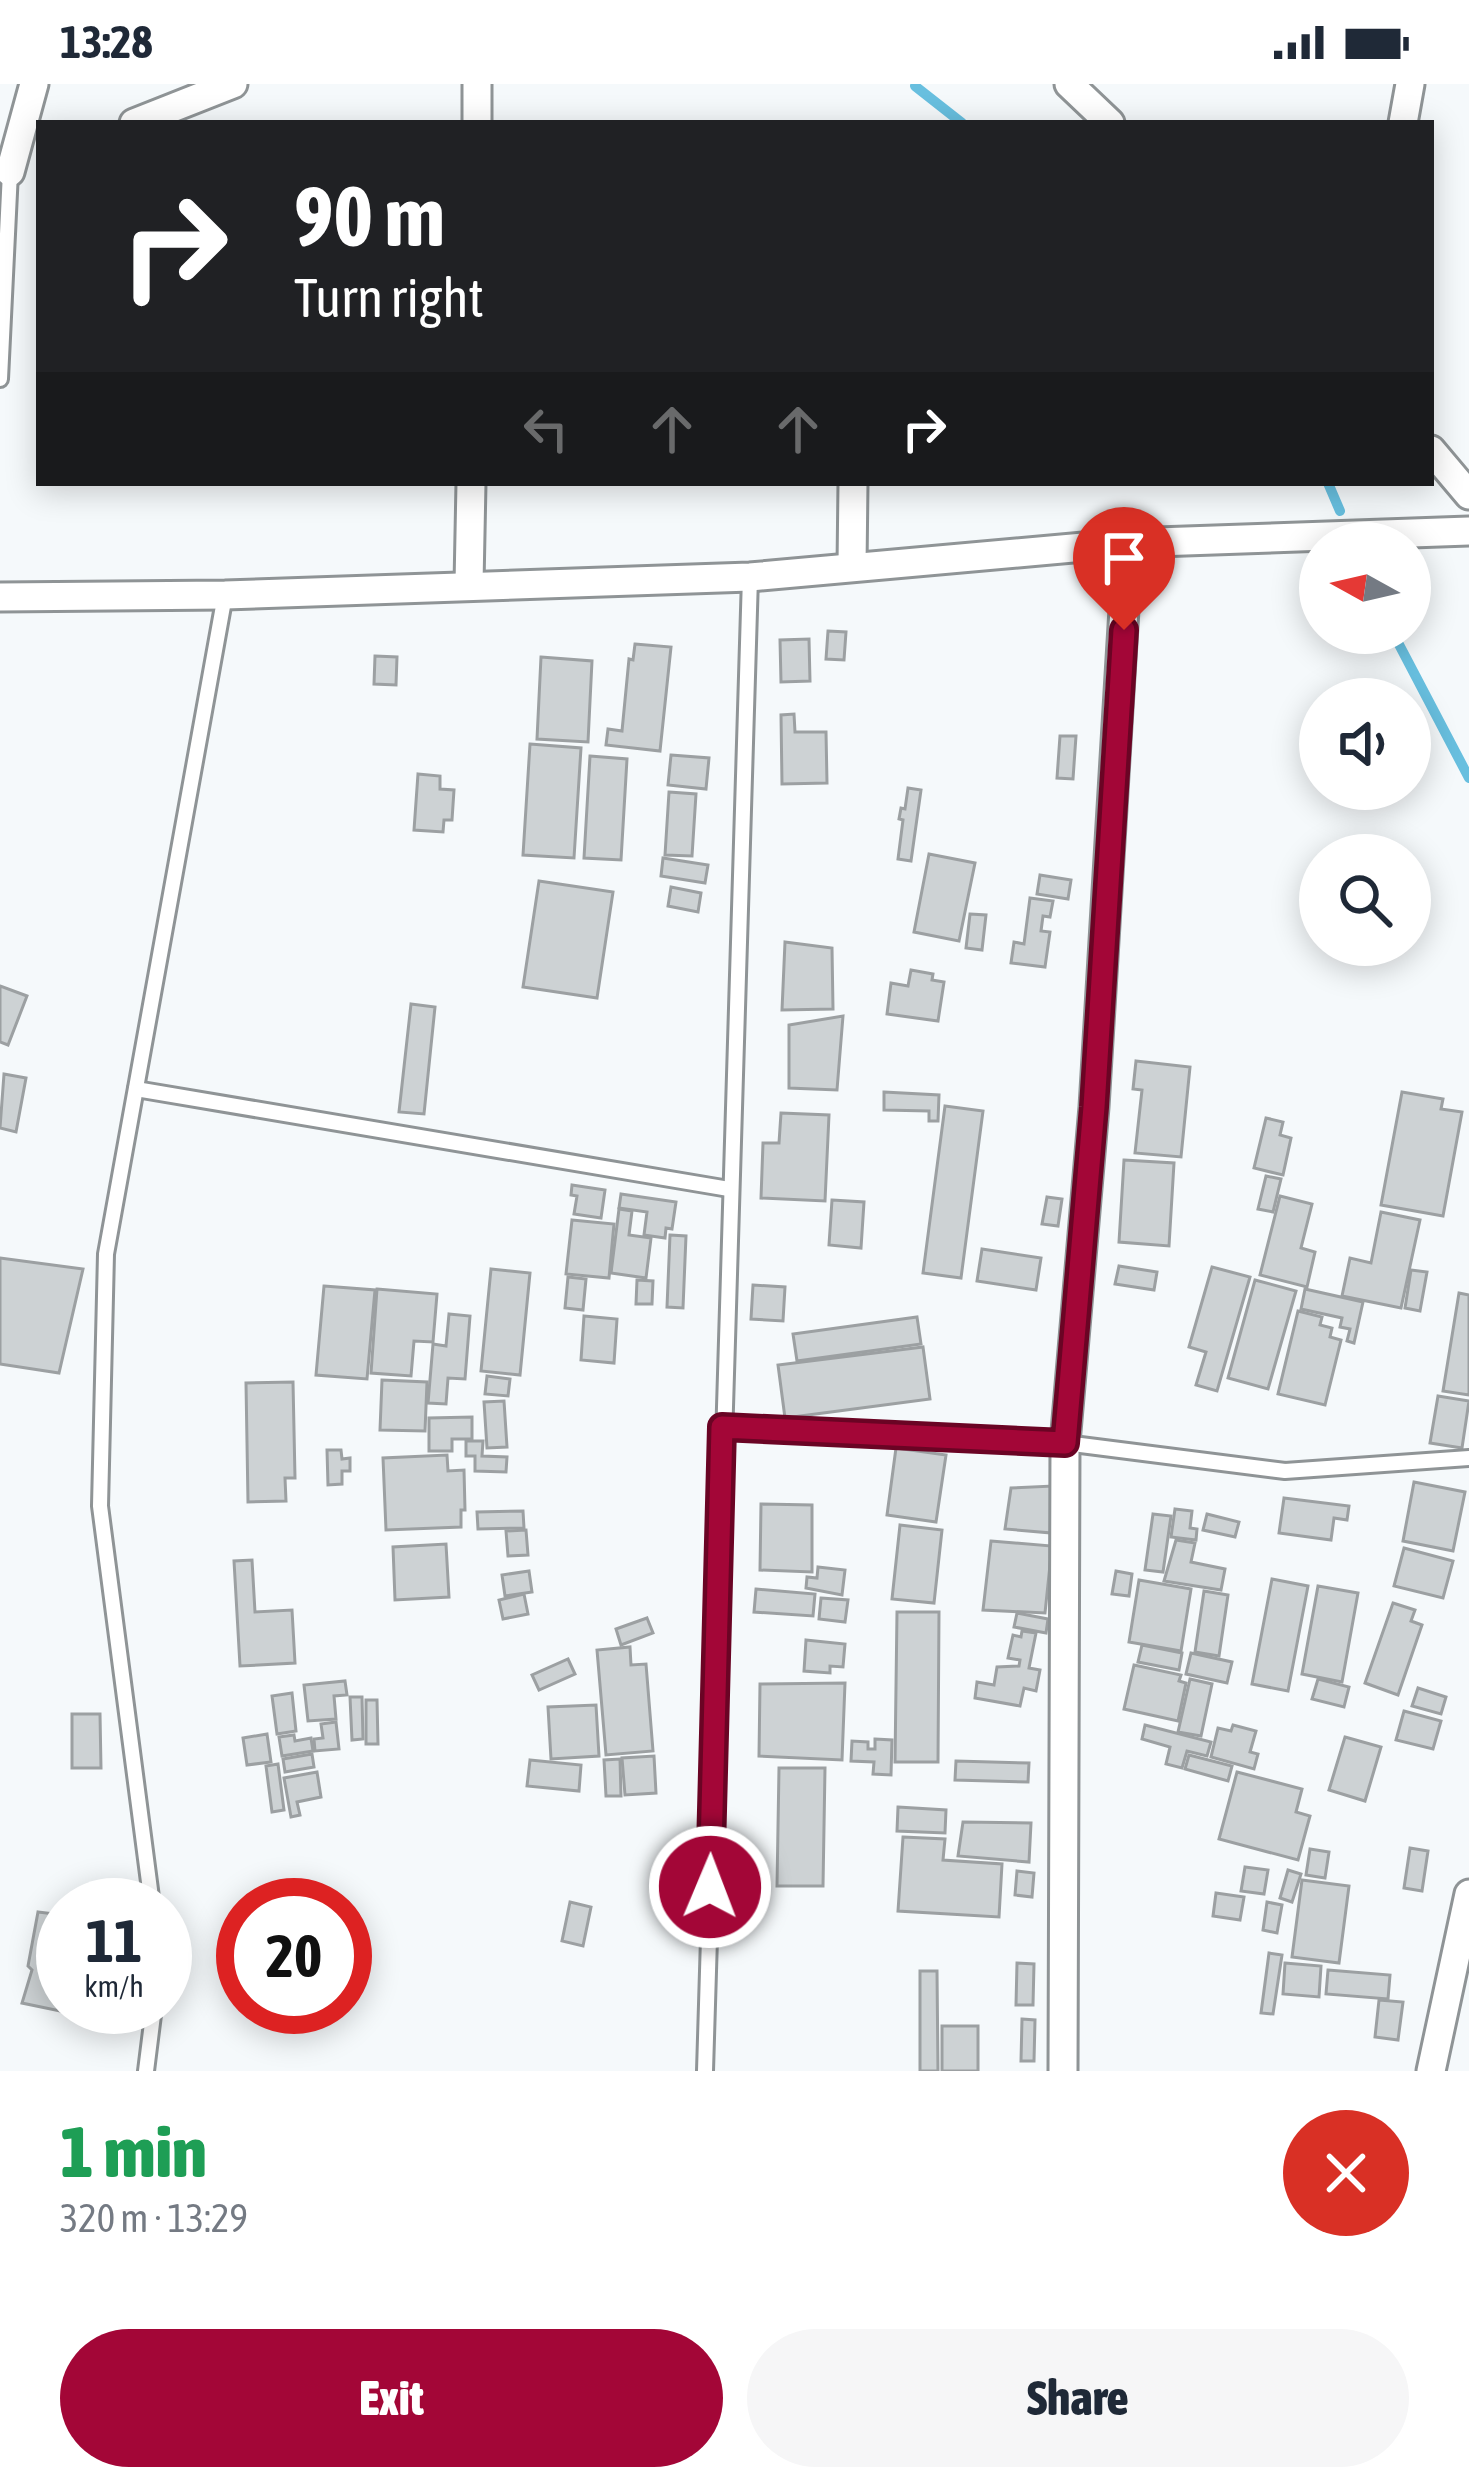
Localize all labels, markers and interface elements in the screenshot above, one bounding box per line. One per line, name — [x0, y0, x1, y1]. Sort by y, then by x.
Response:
text: 13:28 — [60, 16, 153, 68]
icon: right — [96, 168, 252, 324]
text: 90 m — [294, 168, 445, 264]
text: Turn right — [294, 267, 484, 328]
icon: left — [513, 396, 579, 462]
icon: ahead — [639, 396, 705, 462]
icon: ahead — [765, 396, 831, 462]
icon: right — [891, 396, 957, 462]
pin — [1073, 507, 1175, 630]
north arrow — [1299, 522, 1431, 654]
map controls — [1299, 522, 1431, 966]
icon: arrive — [1091, 525, 1157, 591]
button: sound — [1299, 678, 1431, 810]
button: search — [1299, 834, 1431, 966]
position arrow — [647, 1824, 773, 1950]
speed limit sign: 20 — [216, 1878, 372, 2034]
text: 11 — [86, 1906, 142, 1975]
text: km/h — [84, 1969, 144, 2003]
text: 1 min — [60, 2110, 207, 2192]
button: close — [1283, 2110, 1409, 2236]
text: 320 m · 13:29 — [60, 2196, 248, 2240]
button: Exit — [60, 2329, 723, 2467]
button: Share — [747, 2329, 1409, 2467]

